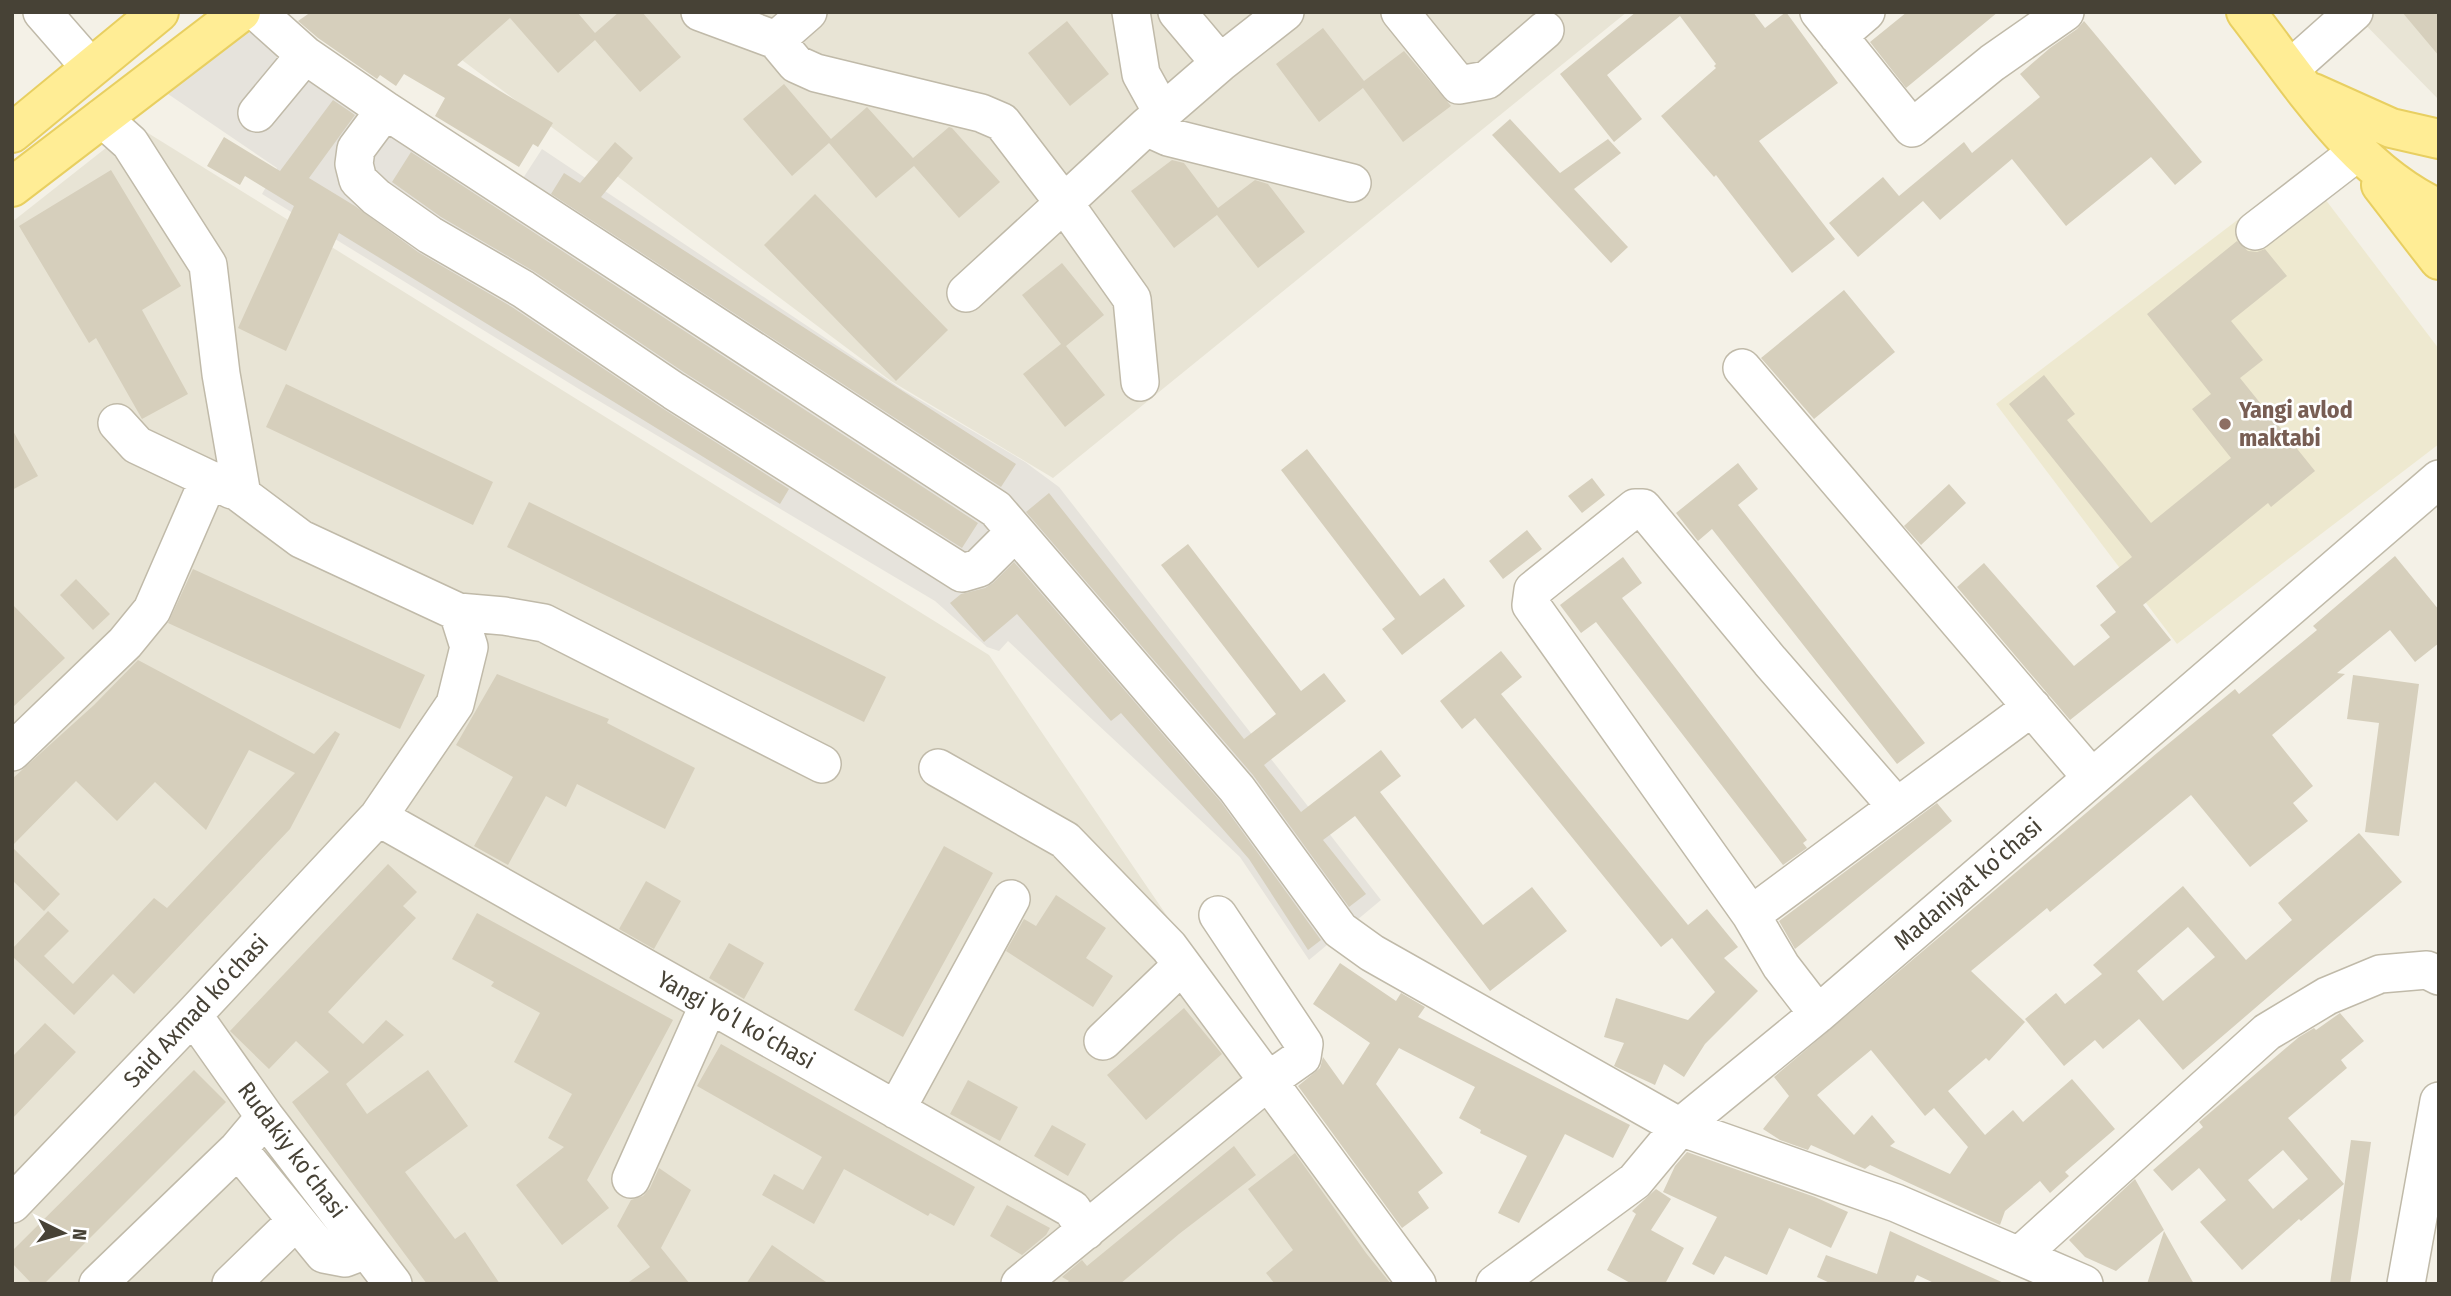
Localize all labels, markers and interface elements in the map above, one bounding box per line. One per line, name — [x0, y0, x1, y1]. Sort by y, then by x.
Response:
place label: Yangi avlod maktabi — [2238, 396, 2353, 452]
marker: Yangi avlod maktabi — [2217, 416, 2233, 432]
street label: Madaniyat koʻchasi — [1888, 812, 2048, 956]
street label: Said Axmad koʻchasi — [118, 929, 274, 1093]
street label: Yangi Yoʻl koʻchasi — [652, 965, 820, 1075]
street label: Rudakiy koʻchasi — [232, 1077, 352, 1223]
north arrow — [28, 1198, 98, 1268]
text: N — [67, 1228, 91, 1241]

